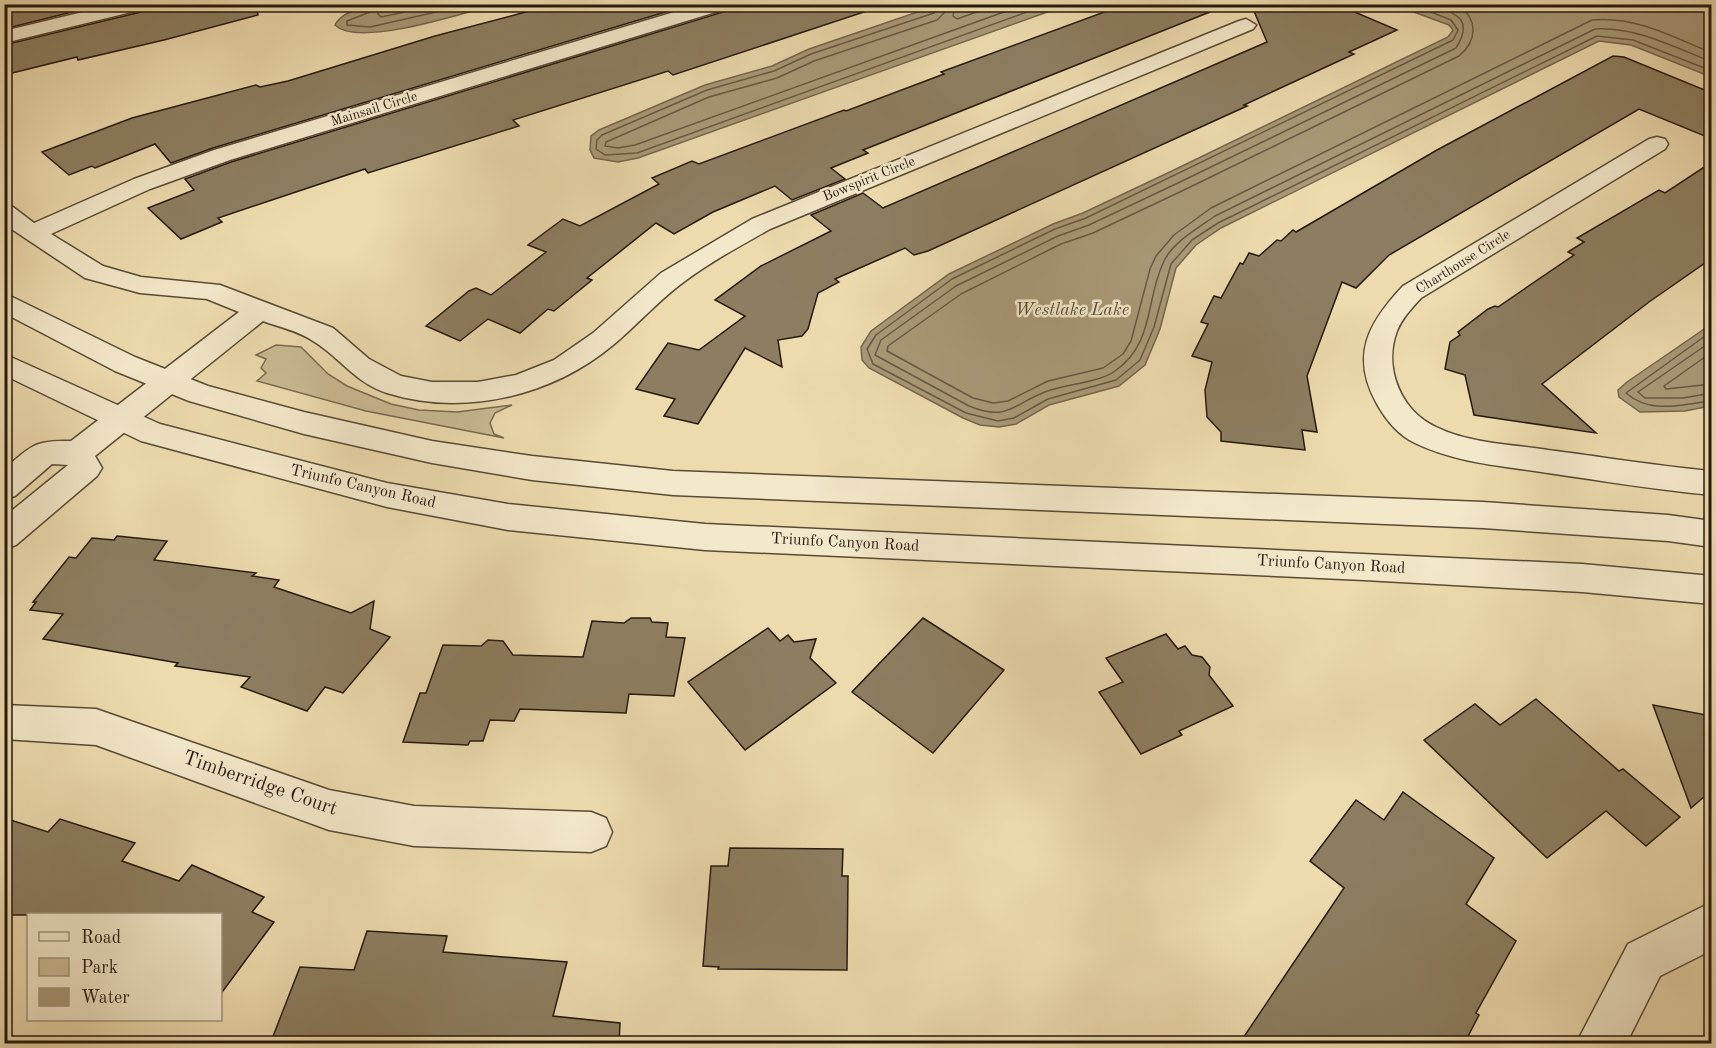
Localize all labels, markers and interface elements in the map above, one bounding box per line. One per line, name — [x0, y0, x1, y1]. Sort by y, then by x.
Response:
street label: Mainsail Circle — [329, 89, 419, 129]
street label: Bowspirit Circle — [821, 154, 917, 204]
street label: Charthouse Circle — [1413, 227, 1513, 297]
water label: Westlake Lake — [1015, 301, 1129, 319]
street label: Triunfo Canyon Road — [289, 462, 437, 512]
street label: Triunfo Canyon Road — [770, 531, 920, 555]
street label: Triunfo Canyon Road — [1256, 553, 1406, 577]
street label: Timberridge Court — [180, 748, 340, 820]
legend — [27, 913, 222, 1021]
text: Road — [81, 929, 121, 947]
text: Park — [81, 959, 118, 977]
text: Water — [81, 989, 130, 1007]

